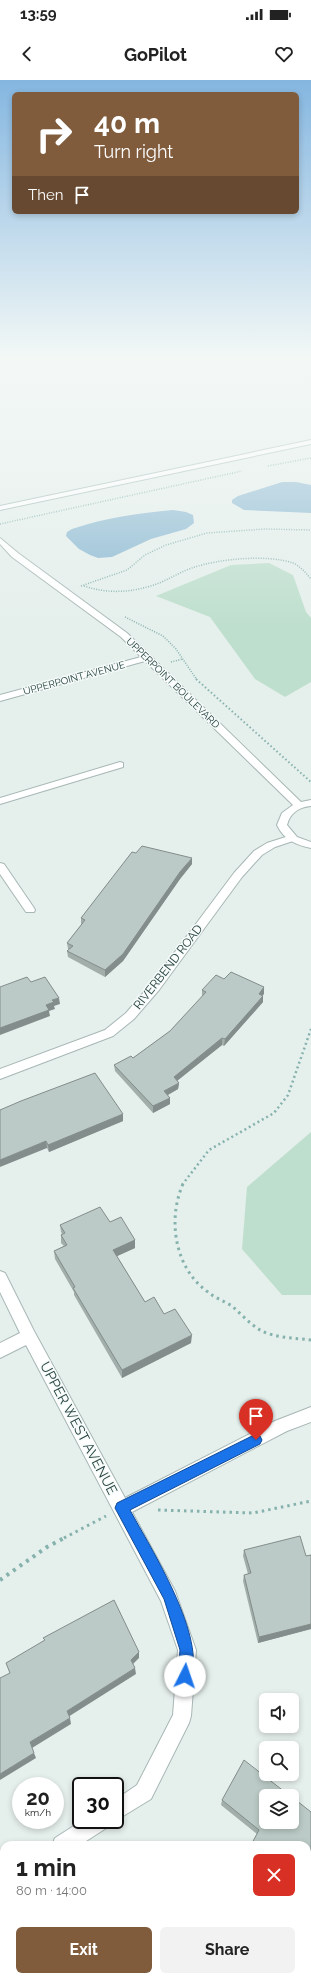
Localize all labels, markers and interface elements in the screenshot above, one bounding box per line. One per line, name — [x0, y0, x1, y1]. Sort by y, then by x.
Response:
text: 13:59 — [20, 5, 57, 23]
icon: back — [16, 43, 38, 65]
icon: heart — [273, 43, 295, 65]
text: GoPilot — [124, 44, 187, 65]
text: 40 m — [94, 107, 160, 140]
icon: right — [28, 108, 80, 160]
text: Turn right — [94, 141, 173, 162]
icon: arrive — [71, 184, 93, 206]
text: Then — [28, 186, 63, 204]
street label: UPPERPOINT BOULEVARD — [124, 636, 222, 730]
street label: UPPERPOINT AVENUE — [22, 659, 126, 697]
street label: RIVERBEND ROAD — [131, 922, 206, 1012]
street label: UPPER WEST AVENUE — [37, 1359, 121, 1497]
pin — [239, 1399, 273, 1440]
icon: arrive — [245, 1405, 267, 1427]
position arrow — [164, 1655, 206, 1697]
map controls — [259, 1693, 299, 1829]
button: sound — [259, 1693, 299, 1733]
button: search — [259, 1741, 299, 1781]
speed limit sign: 30 — [72, 1777, 124, 1829]
text: 20 — [26, 1786, 50, 1810]
button: layers — [259, 1789, 299, 1829]
text: km/h — [25, 1807, 51, 1818]
text: 1 min — [16, 1853, 77, 1882]
button: close — [253, 1854, 295, 1896]
text: 80 m · 14:00 — [16, 1883, 87, 1898]
button: Exit — [16, 1927, 152, 1973]
button: Share — [160, 1927, 295, 1973]

